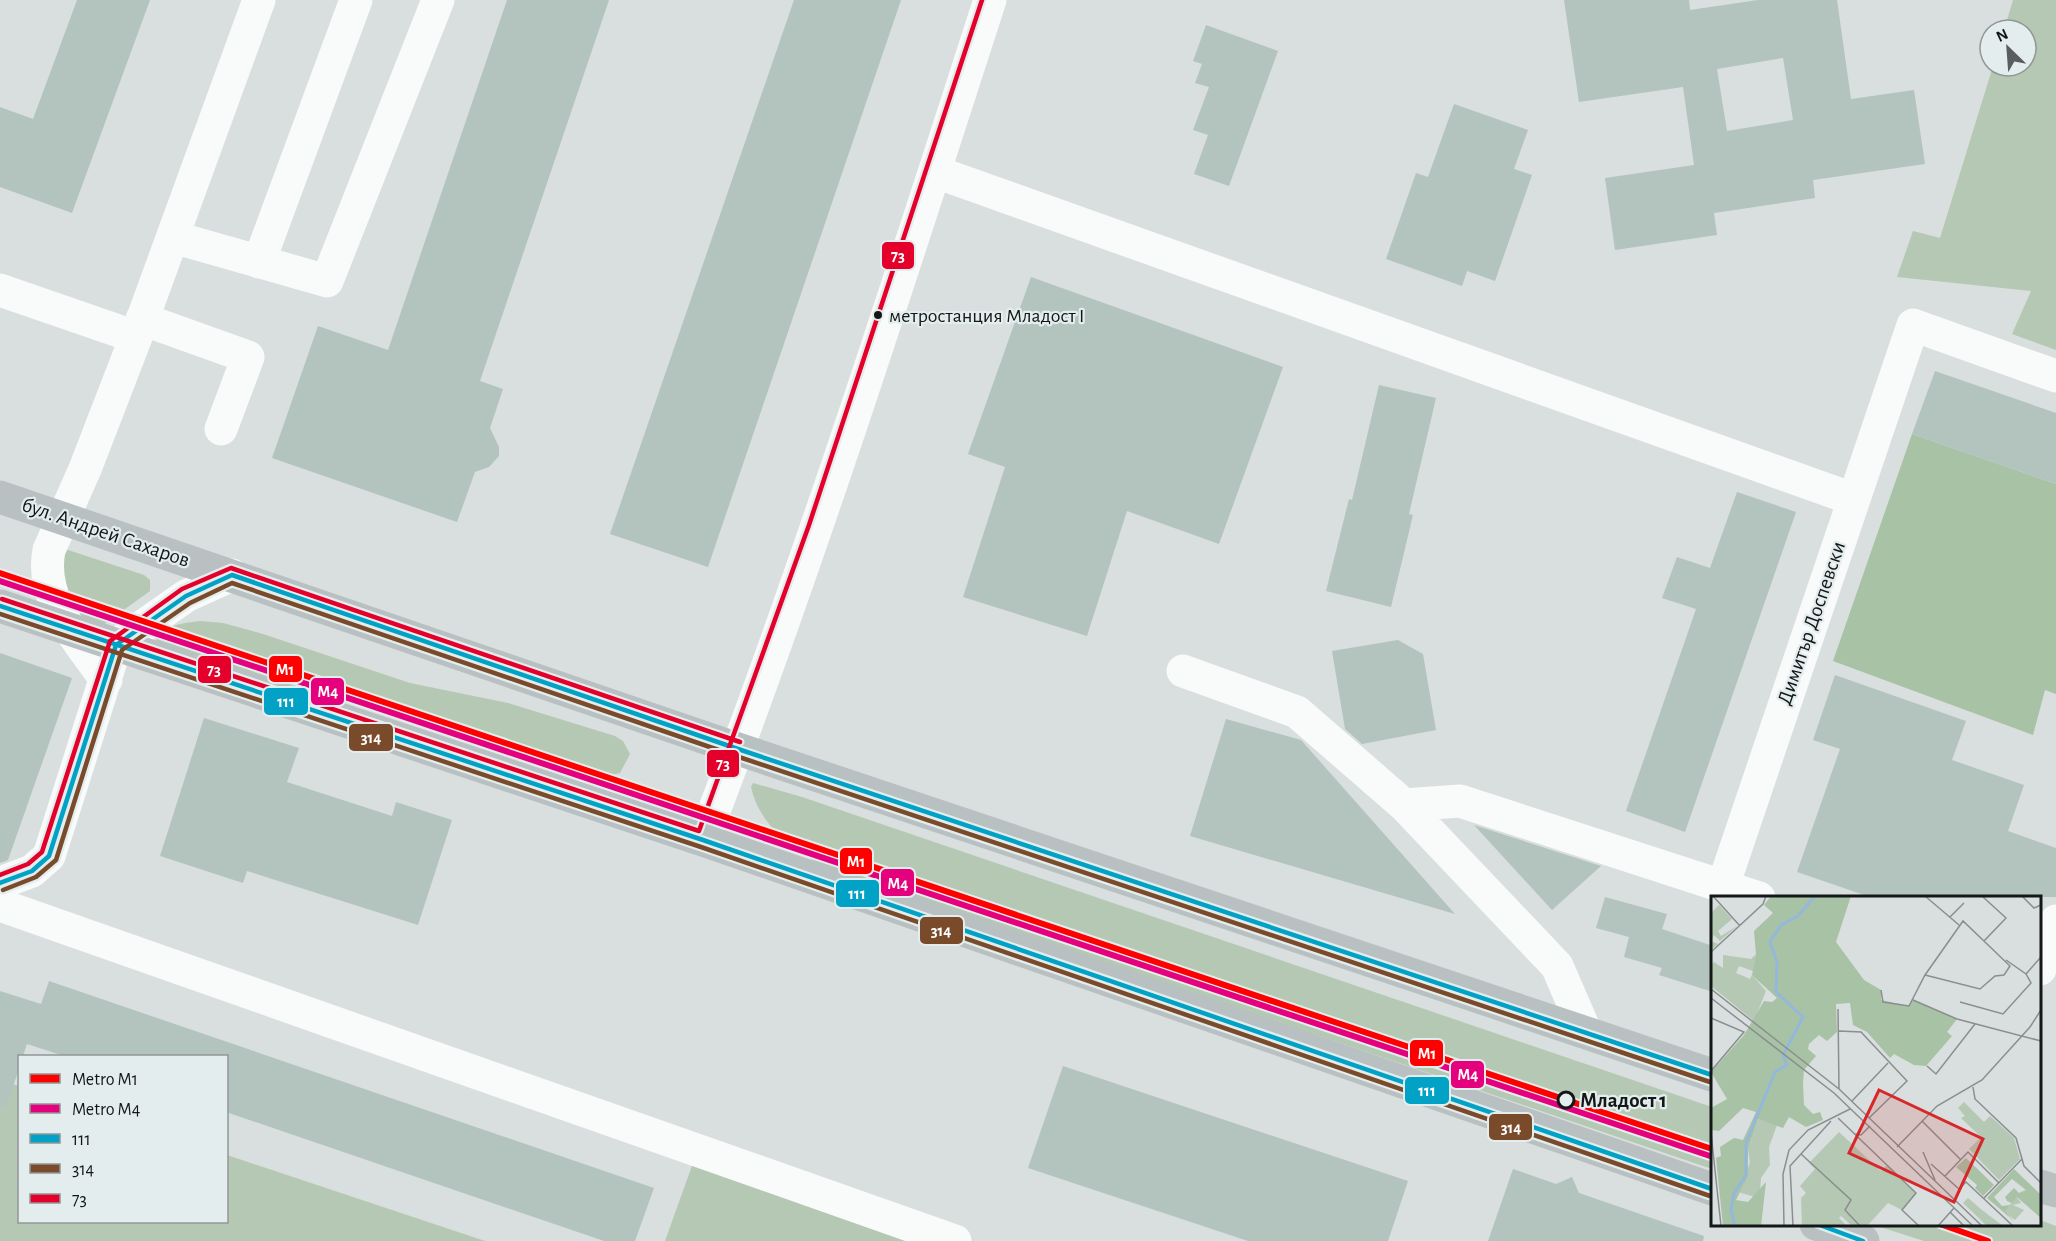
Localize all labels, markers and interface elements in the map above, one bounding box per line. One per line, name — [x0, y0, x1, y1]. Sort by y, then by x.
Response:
north arrow — [1978, 18, 2038, 78]
text: N — [1994, 26, 2011, 45]
line badge: 73 — [881, 241, 915, 270]
text: 73 — [891, 248, 905, 264]
place label: метростанция Младост I — [889, 306, 1084, 326]
marker: метростанция Младост I — [872, 309, 884, 321]
street label: бул. Андрей Сахаров — [19, 494, 192, 571]
street label: Димитър Доспевски — [1774, 539, 1849, 708]
line badge: 73 — [197, 655, 232, 684]
line badge: M1 — [268, 655, 303, 683]
text: 73 — [207, 662, 221, 678]
text: M1 — [276, 662, 294, 678]
line badge: M4 — [310, 677, 345, 706]
text: M4 — [318, 684, 338, 700]
line badge: 111 — [263, 687, 309, 716]
text: 111 — [277, 694, 295, 710]
line badge: 314 — [348, 723, 394, 752]
text: 314 — [361, 730, 381, 746]
line badge: 73 — [706, 749, 740, 778]
text: 73 — [716, 756, 730, 772]
line badge: M1 — [839, 847, 873, 875]
text: M1 — [847, 854, 865, 870]
line badge: M4 — [880, 868, 915, 897]
text: M4 — [888, 876, 908, 892]
line badge: 111 — [835, 879, 880, 908]
text: 111 — [848, 886, 866, 902]
inset map — [1711, 896, 2041, 1226]
line badge: 314 — [919, 916, 964, 945]
text: 314 — [931, 923, 951, 939]
line badge: M1 — [1409, 1039, 1444, 1067]
text: M1 — [1418, 1046, 1436, 1062]
legend — [18, 1055, 228, 1223]
line badge: M4 — [1450, 1060, 1485, 1089]
text: M4 — [1458, 1067, 1478, 1083]
text: Metro M1 — [72, 1071, 138, 1089]
line badge: 111 — [1404, 1076, 1450, 1105]
text: 111 — [1418, 1083, 1436, 1099]
place label: Младост 1 — [1580, 1090, 1667, 1111]
marker: Младост 1 — [1557, 1091, 1575, 1109]
text: Metro M4 — [72, 1101, 141, 1119]
line badge: 314 — [1488, 1113, 1533, 1141]
text: 314 — [1501, 1120, 1521, 1136]
text: 111 — [72, 1131, 91, 1149]
text: 314 — [72, 1161, 95, 1179]
text: 73 — [72, 1191, 87, 1209]

